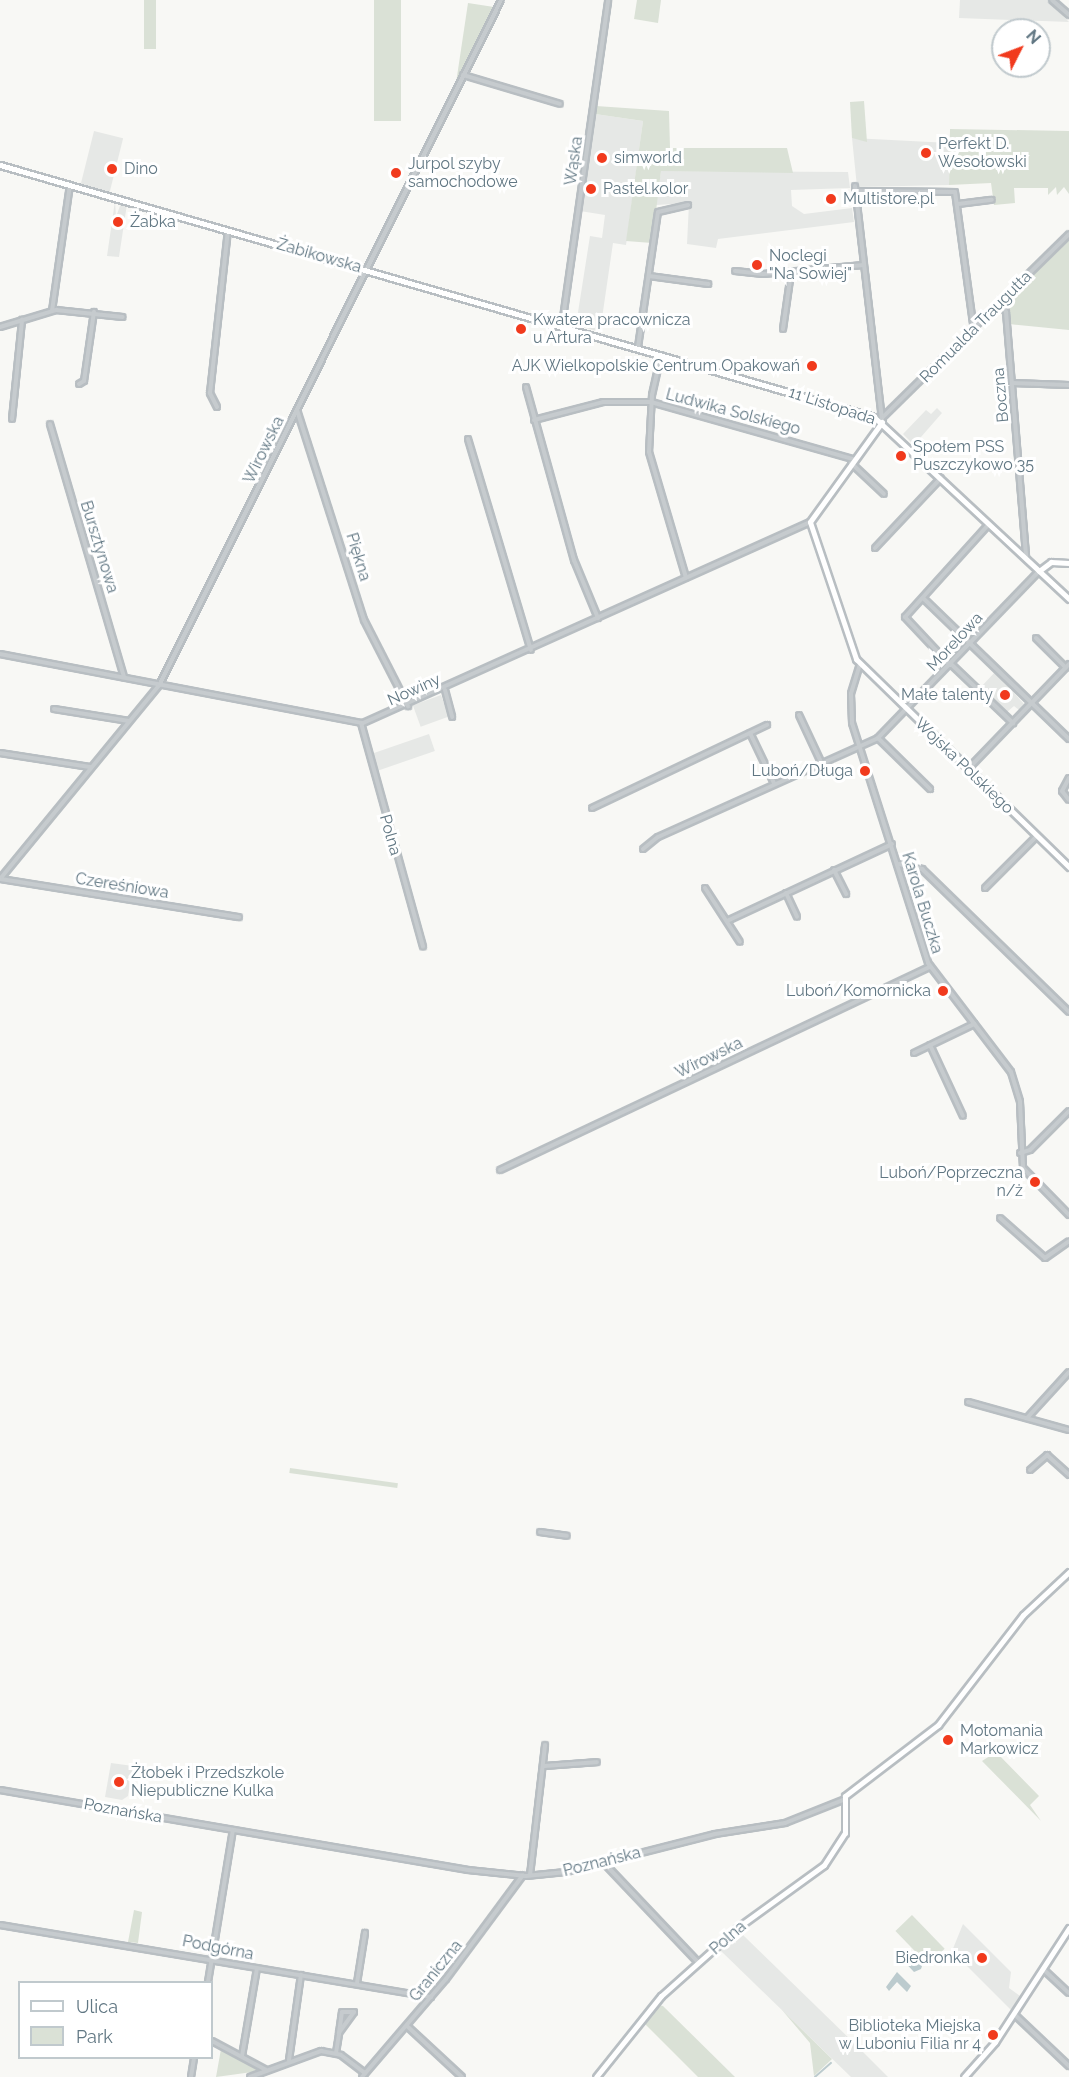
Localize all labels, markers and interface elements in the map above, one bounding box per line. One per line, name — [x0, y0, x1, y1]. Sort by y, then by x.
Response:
north arrow — [991, 18, 1051, 78]
text: N — [1022, 26, 1044, 48]
place label: Perfekt D. Wesołowski — [938, 134, 1027, 172]
street label: Wąska — [561, 135, 587, 187]
marker: Perfekt D. Wesołowski — [919, 146, 933, 160]
place label: simworld — [614, 148, 682, 168]
marker: simworld — [595, 151, 609, 165]
place label: Jurpol szyby samochodowe — [408, 154, 518, 192]
place label: Dino — [124, 159, 158, 179]
marker: Dino — [105, 162, 119, 176]
marker: Jurpol szyby samochodowe — [389, 166, 403, 180]
place label: Pastel.kolor — [603, 179, 688, 199]
marker: Pastel.kolor — [584, 182, 598, 196]
place label: Multistore.pl — [843, 189, 934, 209]
marker: Multistore.pl — [824, 192, 838, 206]
place label: Żabka — [130, 212, 176, 232]
marker: Żabka — [111, 215, 125, 229]
street label: Żabikowska — [274, 235, 364, 277]
place label: Noclegi "Na Sowiej" — [769, 246, 852, 284]
marker: Noclegi "Na Sowiej" — [750, 258, 764, 272]
street label: Romualda Traugutta — [916, 267, 1036, 387]
place label: Kwatera pracownicza u Artura — [533, 310, 690, 348]
marker: Kwatera pracownicza u Artura — [514, 322, 528, 336]
place label: AJK Wielkopolskie Centrum Opakowań — [511, 356, 800, 376]
marker: AJK Wielkopolskie Centrum Opakowań — [805, 359, 819, 373]
street label: Boczna — [989, 367, 1013, 423]
street label: 11 Listopada — [786, 383, 878, 429]
street label: Ludwika Solskiego — [664, 385, 802, 439]
street label: Wirowska — [239, 413, 289, 487]
place label: Społem PSS Puszczykowo 35 — [913, 437, 1034, 475]
marker: Społem PSS Puszczykowo 35 — [894, 449, 908, 463]
street label: Bursztynowa — [76, 499, 122, 595]
street label: Piękna — [342, 531, 374, 583]
street label: Morelowa — [923, 609, 987, 675]
street label: Nowiny — [385, 670, 443, 710]
place label: Małe talenty — [901, 685, 993, 705]
marker: Małe talenty — [998, 688, 1012, 702]
street label: Wojska Polskiego — [911, 714, 1017, 818]
place label: Luboń/Długa — [752, 761, 853, 781]
marker: Luboń/Długa — [858, 764, 872, 778]
street label: Polna — [375, 812, 405, 858]
street label: Karola Buczka — [897, 850, 947, 956]
street label: Czereśniowa — [74, 869, 170, 903]
place label: Luboń/Komornicka — [786, 981, 931, 1001]
marker: Luboń/Komornicka — [936, 984, 950, 998]
street label: Wirowska — [672, 1033, 746, 1083]
place label: Luboń/Poprzeczna n/ż — [879, 1163, 1023, 1201]
marker: Luboń/Poprzeczna n/ż — [1028, 1175, 1042, 1189]
place label: Motomania Markowicz — [960, 1721, 1043, 1759]
marker: Motomania Markowicz — [941, 1733, 955, 1747]
place label: Żłobek i Przedszkole Niepubliczne Kulka — [131, 1763, 284, 1801]
marker: Żłobek i Przedszkole Niepubliczne Kulka — [112, 1775, 126, 1789]
street label: Poznańska — [82, 1795, 164, 1827]
street label: Poznańska — [561, 1843, 643, 1881]
street label: Polna — [706, 1917, 750, 1959]
street label: Podgórna — [181, 1932, 255, 1964]
street label: Graniczna — [405, 1936, 467, 2006]
place label: Biedronka — [895, 1948, 970, 1968]
marker: Biedronka — [975, 1951, 989, 1965]
legend — [18, 1981, 213, 2059]
text: Ulica — [76, 1996, 118, 2017]
place label: Biblioteka Miejska w Luboniu Filia nr 4 — [838, 2016, 981, 2054]
text: Park — [76, 2026, 113, 2047]
marker: Biblioteka Miejska w Luboniu Filia nr 4 — [986, 2028, 1000, 2042]

